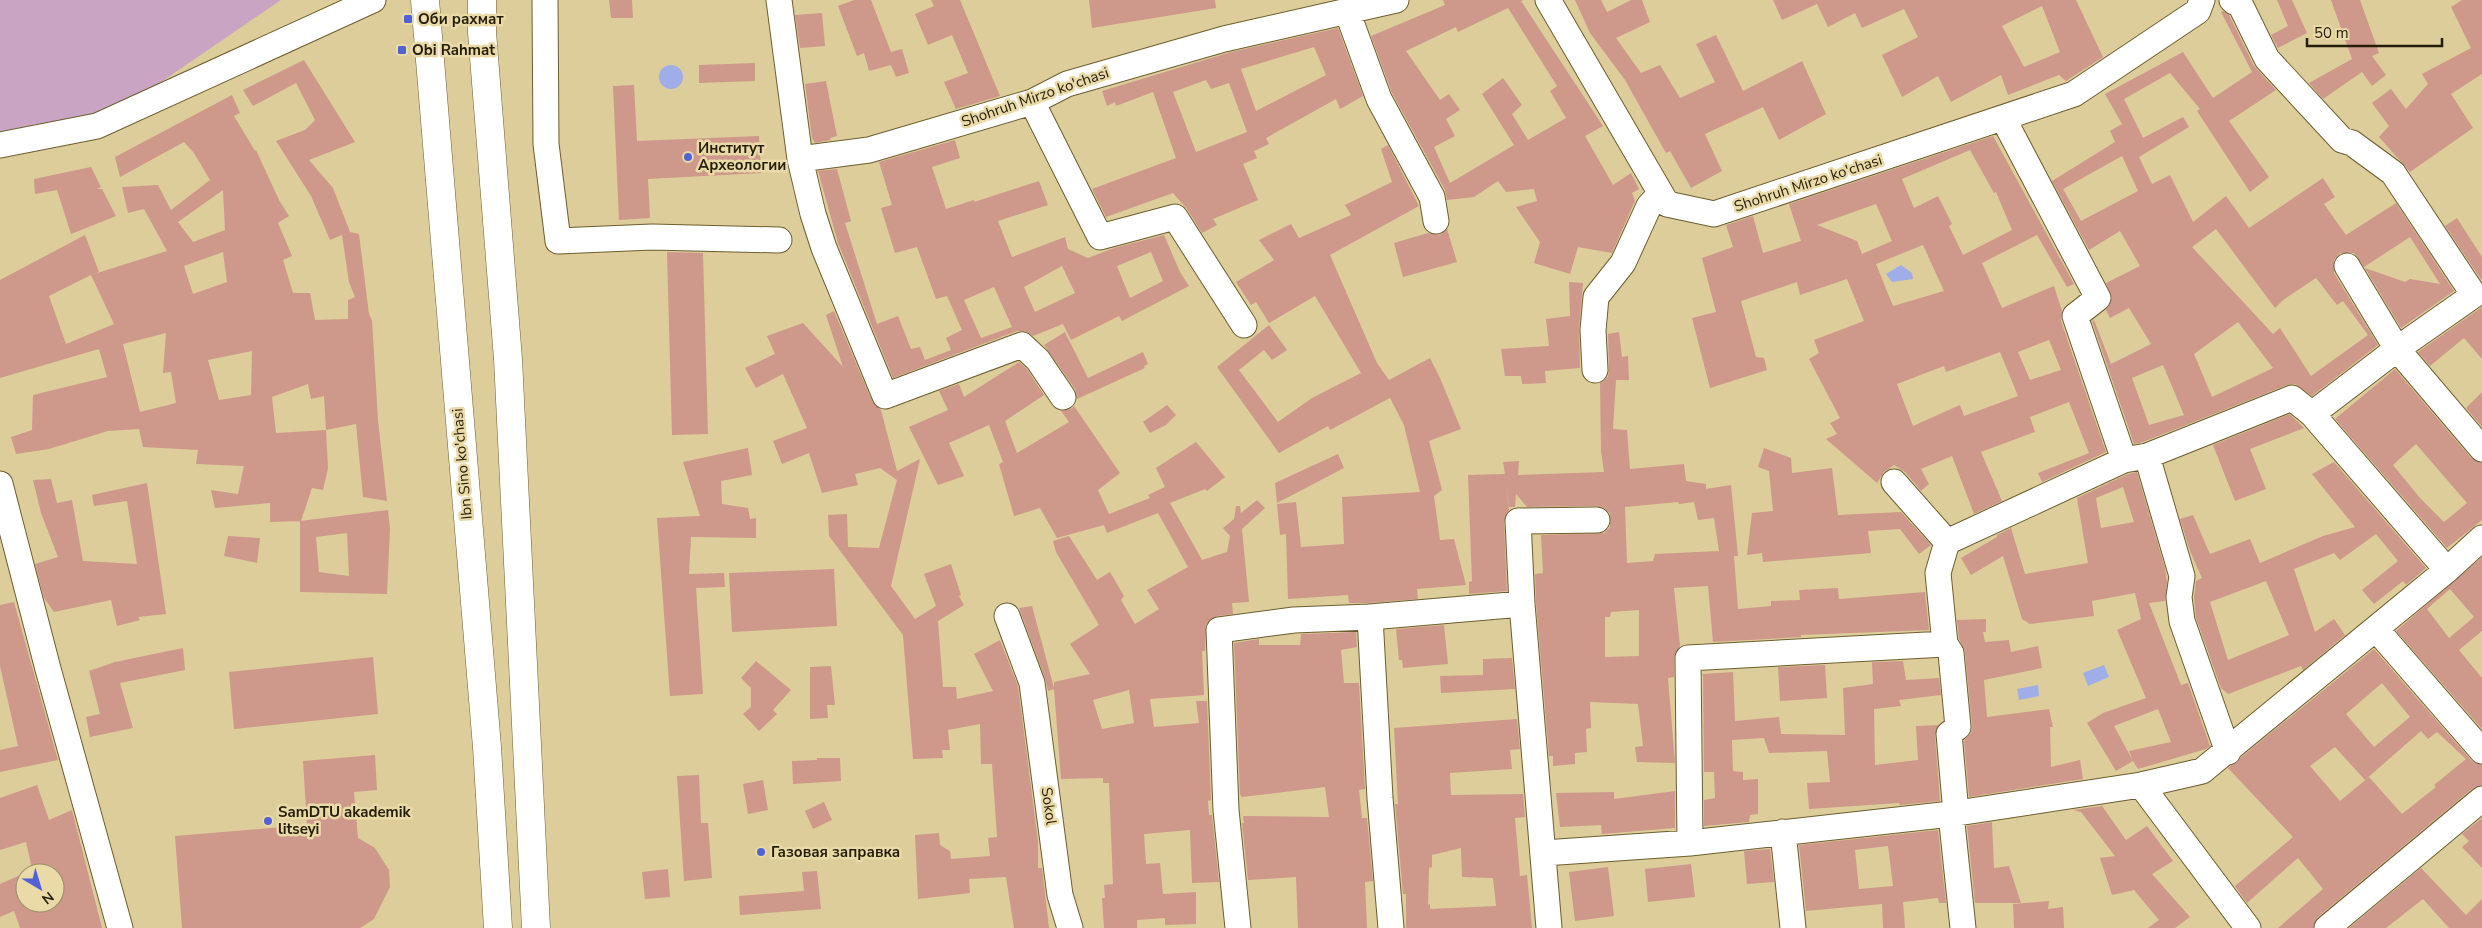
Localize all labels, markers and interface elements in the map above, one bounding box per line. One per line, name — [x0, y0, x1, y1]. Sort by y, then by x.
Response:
place label: Оби рахмат — [418, 9, 504, 29]
marker: Оби рахмат — [402, 13, 414, 25]
scale bar — [2307, 15, 2442, 47]
text: 50 m — [2314, 23, 2349, 43]
place label: Obi Rahmat — [412, 40, 495, 60]
marker: Obi Rahmat — [396, 44, 408, 56]
street label: Shohruh Mirzo ko'chasi — [959, 62, 1111, 132]
place label: Институт Археологии — [698, 138, 786, 175]
street label: Shohruh Mirzo ko'chasi — [1731, 150, 1885, 216]
marker: Институт Археологии — [682, 151, 694, 163]
street label: Ibn Sino ko'chasi — [447, 408, 477, 520]
street label: Sokol — [1036, 786, 1062, 827]
place label: SamDTU akademik litseyi — [278, 802, 412, 839]
marker: SamDTU akademik litseyi — [262, 815, 274, 827]
place label: Газовая заправка — [771, 842, 900, 862]
marker: Газовая заправка — [755, 846, 767, 858]
north arrow — [15, 863, 65, 913]
text: N — [38, 887, 58, 909]

